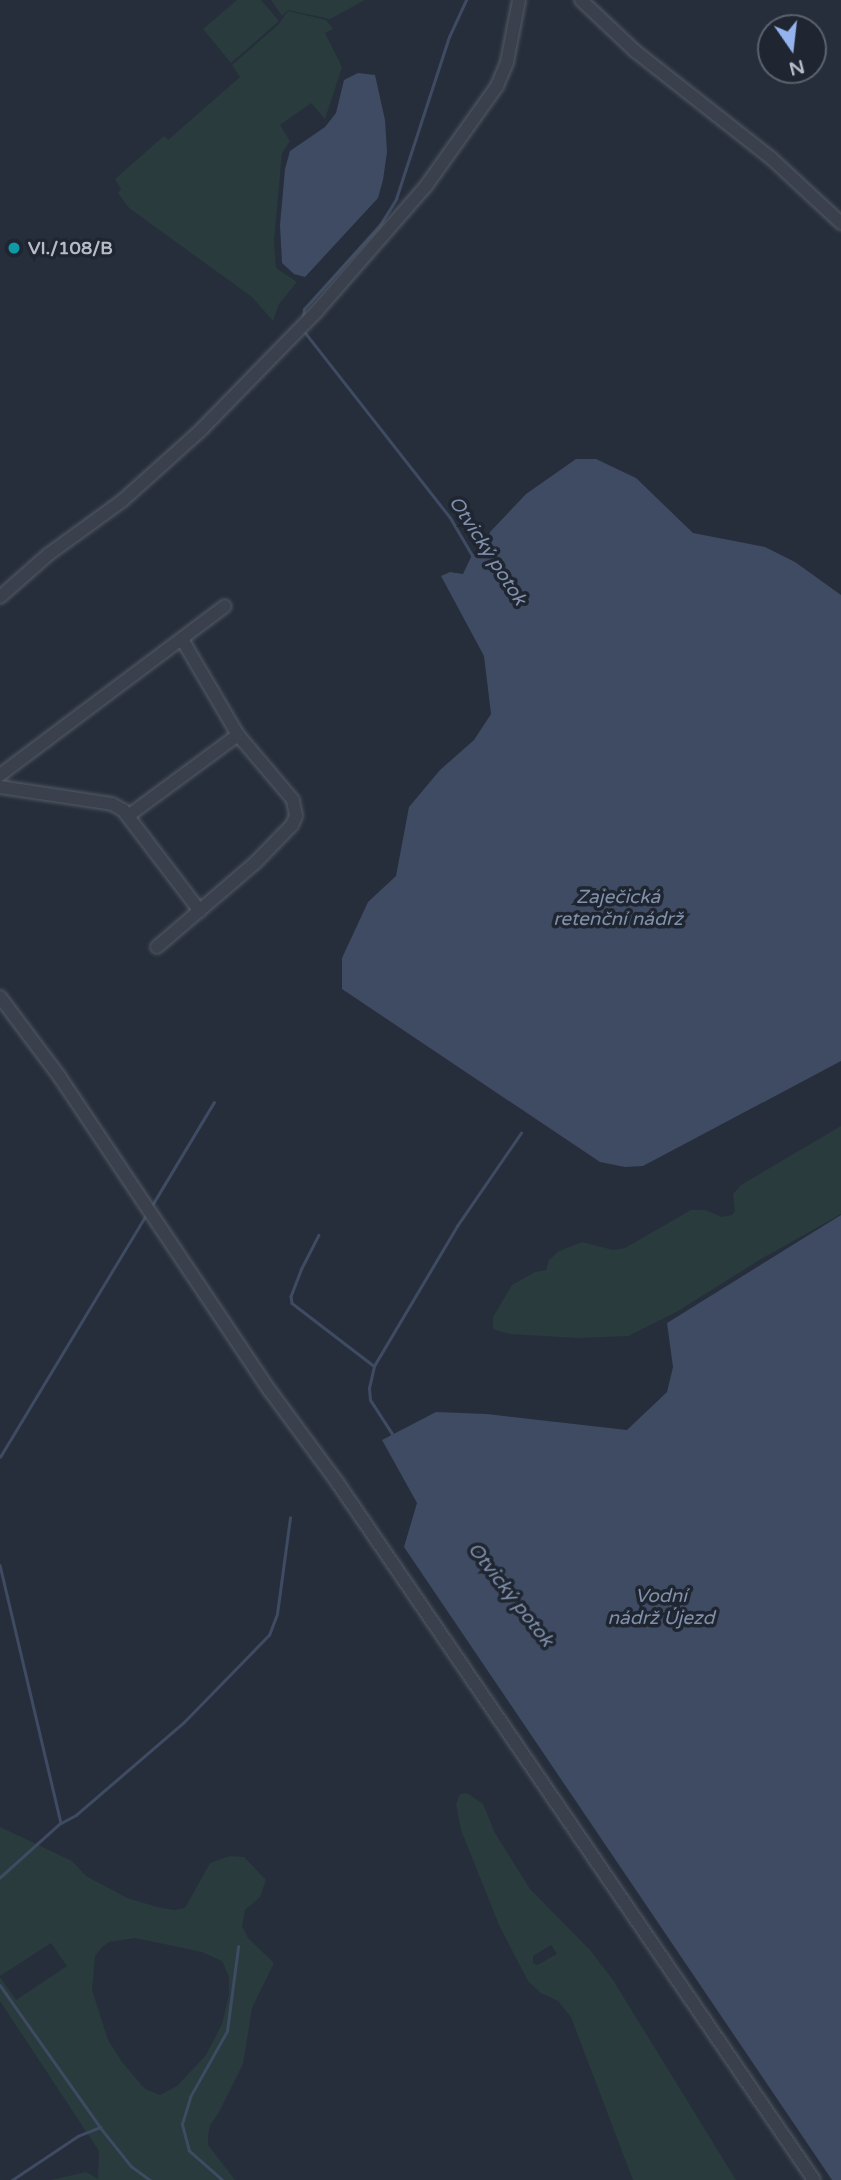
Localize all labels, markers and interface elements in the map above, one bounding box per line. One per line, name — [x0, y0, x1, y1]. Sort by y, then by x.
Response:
north arrow — [757, 14, 827, 84]
text: N — [787, 55, 807, 80]
place label: VI./108/B — [28, 237, 113, 259]
marker: VI./108/B — [6, 240, 22, 256]
water label: Otvický potok — [443, 492, 531, 610]
water label: Zaječická retenční nádrž — [553, 887, 683, 931]
water label: Otvický potok — [462, 1539, 558, 1651]
water label: Vodní nádrž Újezd — [607, 1586, 715, 1630]

